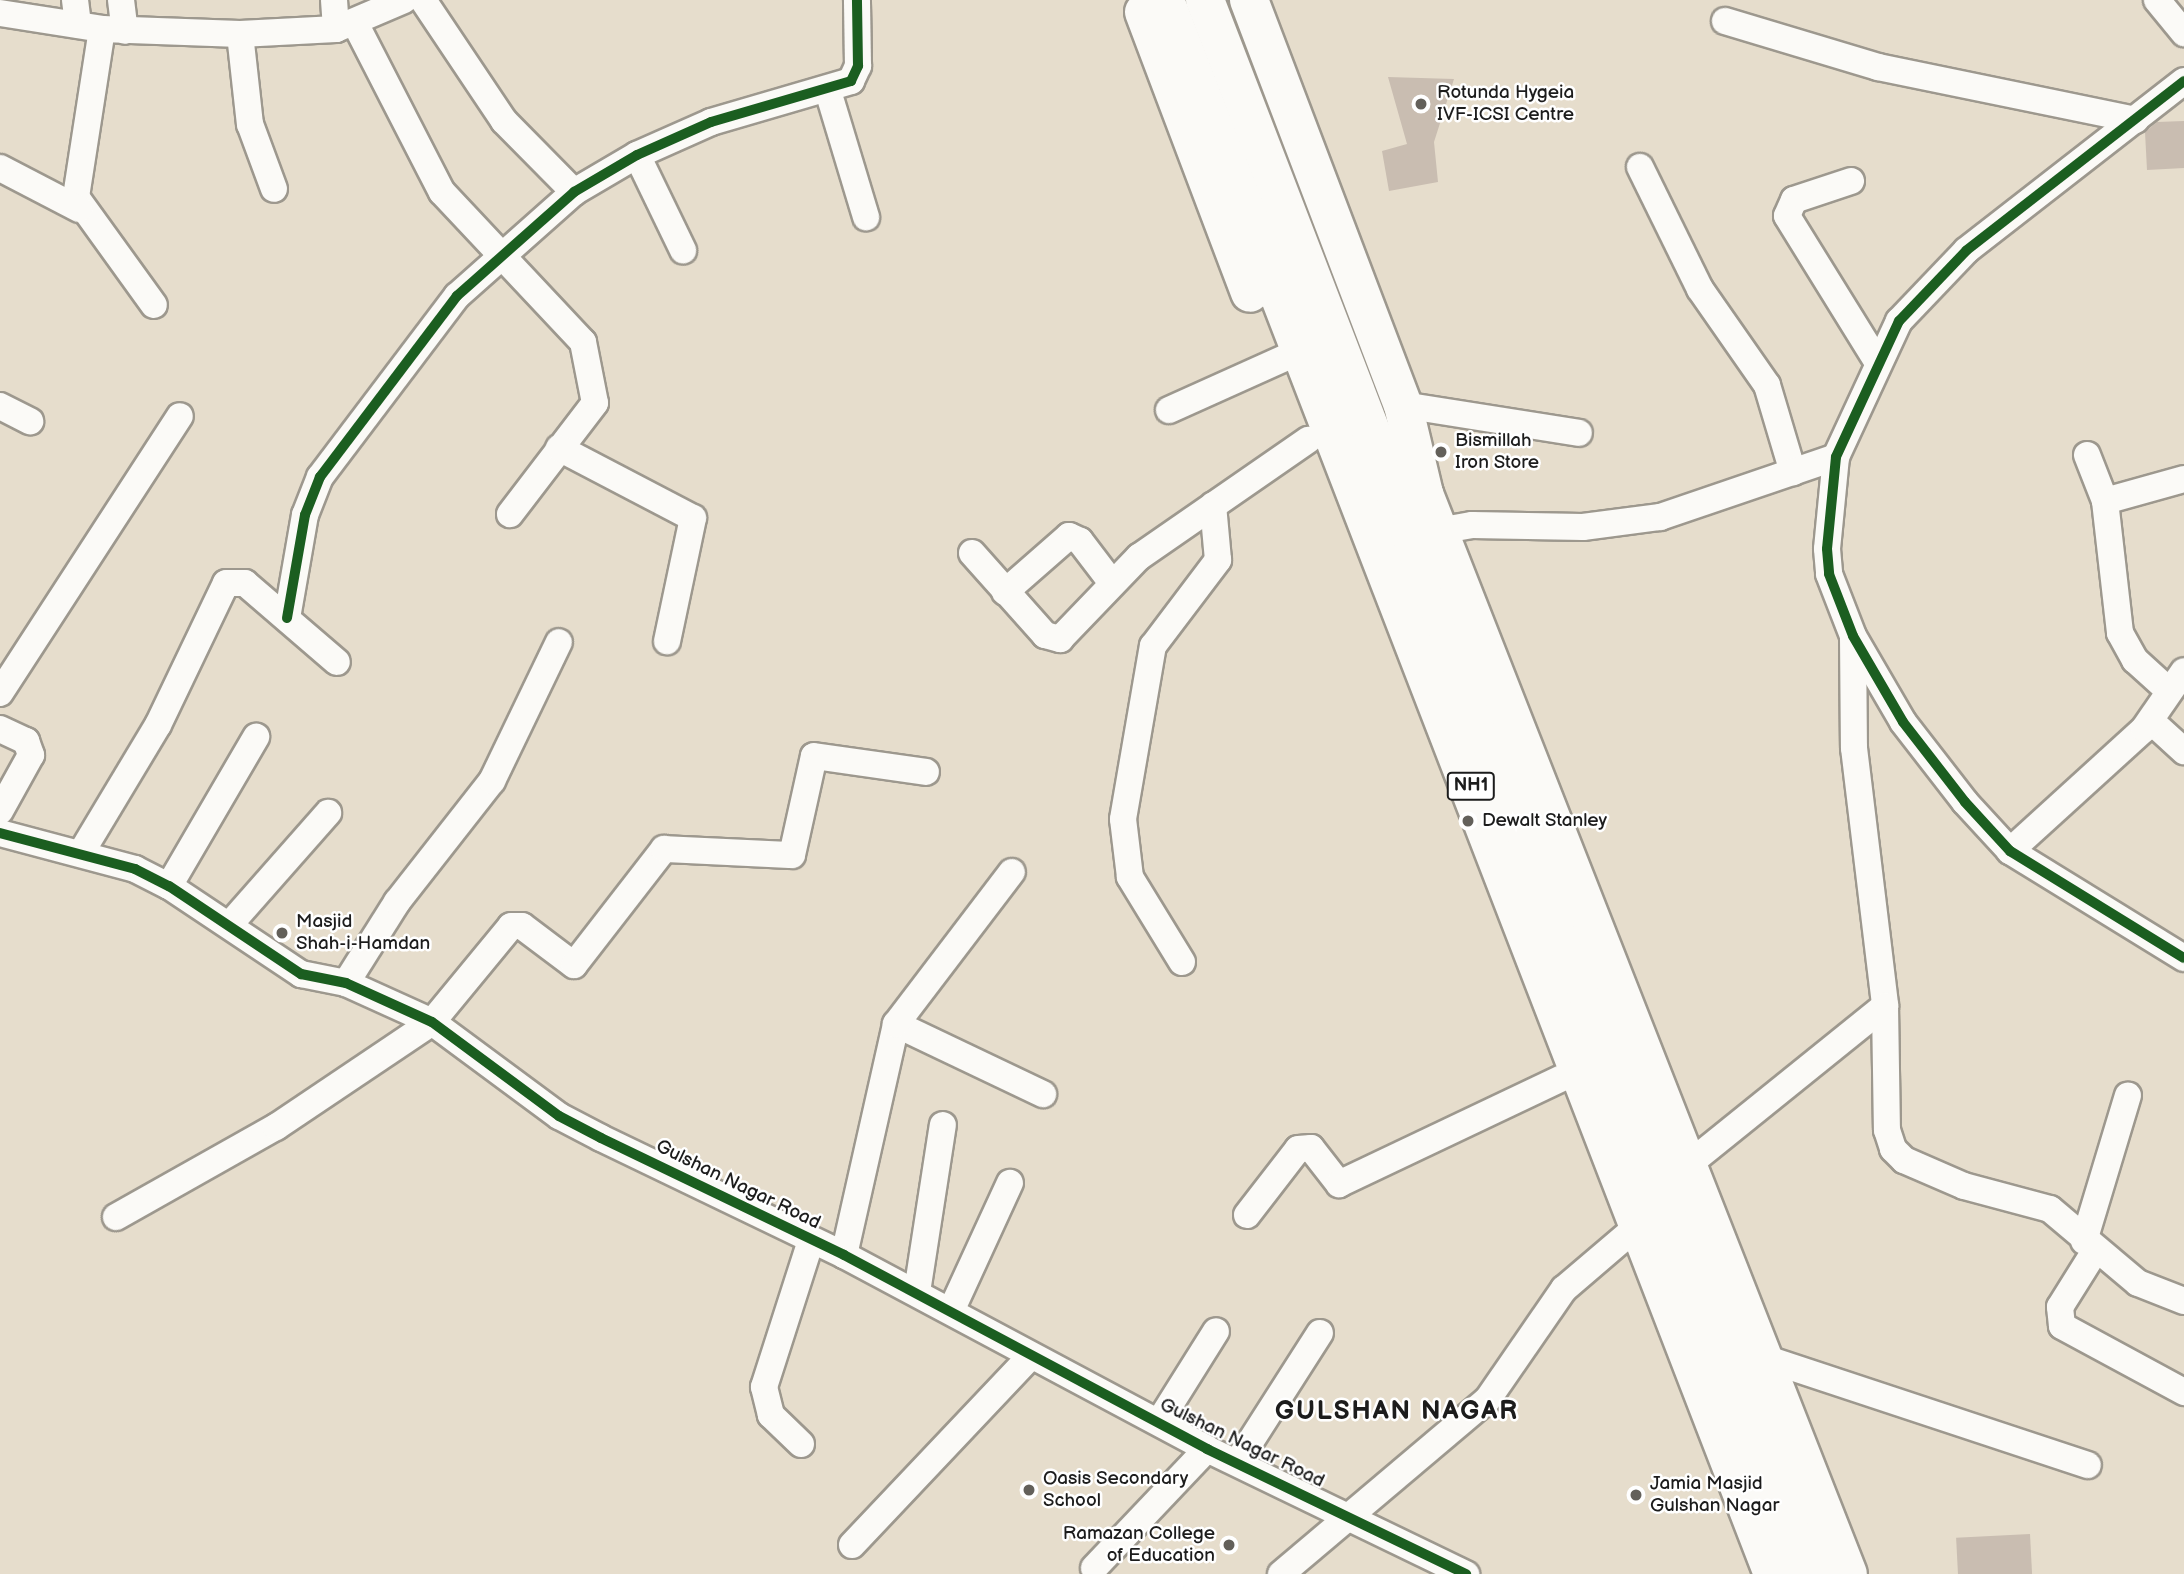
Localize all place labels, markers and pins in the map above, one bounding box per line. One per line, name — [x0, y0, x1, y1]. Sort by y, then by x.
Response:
place label: Rotunda Hygeia IVF-ICSI Centre — [1437, 82, 1574, 126]
marker: Rotunda Hygeia IVF-ICSI Centre — [1411, 94, 1431, 114]
place label: Bismillah Iron Store — [1455, 430, 1539, 474]
marker: Bismillah Iron Store — [1433, 444, 1449, 460]
place label: Dewalt Stanley — [1482, 810, 1607, 832]
marker: Dewalt Stanley — [1460, 813, 1476, 829]
place label: Masjid Shah-i-Hamdan — [296, 911, 430, 955]
marker: Masjid Shah-i-Hamdan — [274, 925, 290, 941]
place label: Oasis Secondary School — [1043, 1468, 1189, 1512]
place label: Jamia Masjid Gulshan Nagar — [1650, 1473, 1779, 1517]
marker: Oasis Secondary School — [1021, 1482, 1037, 1498]
marker: Jamia Masjid Gulshan Nagar — [1628, 1487, 1644, 1503]
place label: Ramazan College of Education — [1063, 1523, 1215, 1567]
marker: Ramazan College of Education — [1221, 1537, 1237, 1553]

